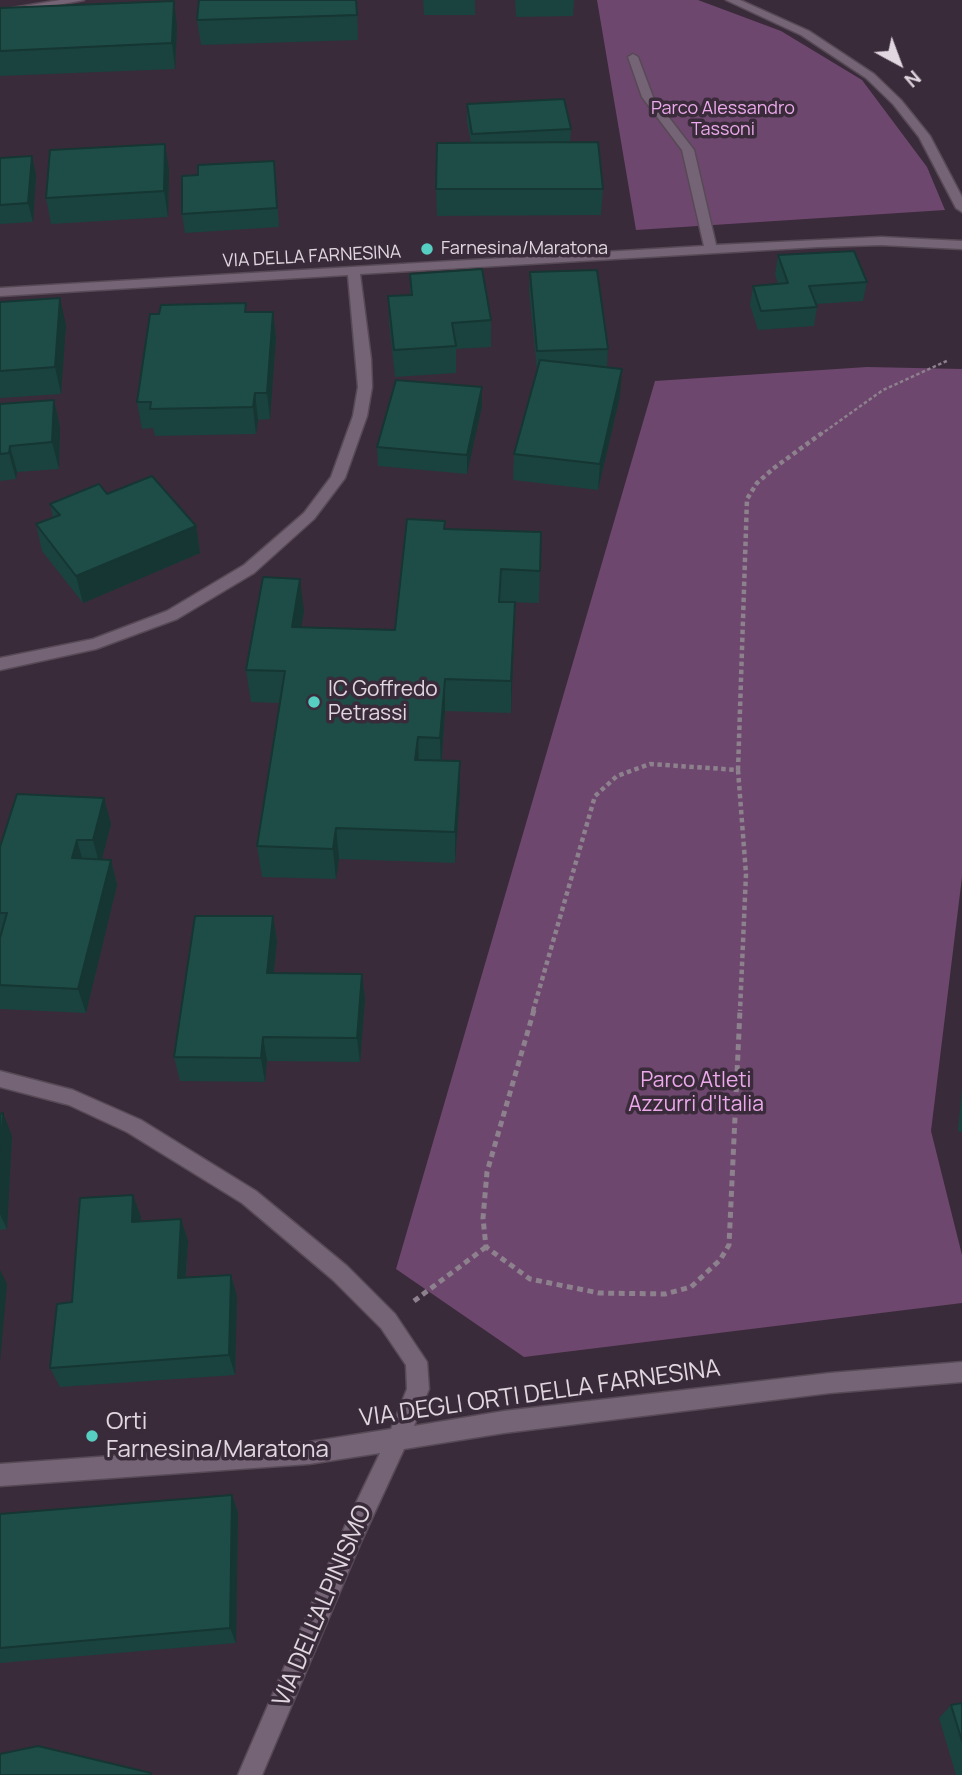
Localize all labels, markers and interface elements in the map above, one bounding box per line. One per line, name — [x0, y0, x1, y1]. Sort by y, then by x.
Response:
north arrow — [864, 28, 934, 98]
text: N — [899, 65, 926, 93]
park label: Parco Alessandro Tassoni — [651, 98, 795, 140]
place label: Farnesina/Maratona — [441, 238, 608, 260]
marker: Farnesina/Maratona — [419, 241, 435, 257]
street label: VIA DELLA FARNESINA — [222, 242, 402, 272]
place label: IC Goffredo Petrassi — [328, 677, 438, 727]
marker: IC Goffredo Petrassi — [306, 694, 322, 710]
park label: Parco Atleti Azzurri d'Italia — [628, 1068, 764, 1118]
street label: VIA DEGLI ORTI DELLA FARNESINA — [358, 1354, 722, 1434]
place label: Orti Farnesina/Maratona — [106, 1408, 329, 1464]
marker: Orti Farnesina/Maratona — [84, 1428, 100, 1444]
street label: VIA DELL'ALPINISMO — [268, 1501, 378, 1711]

